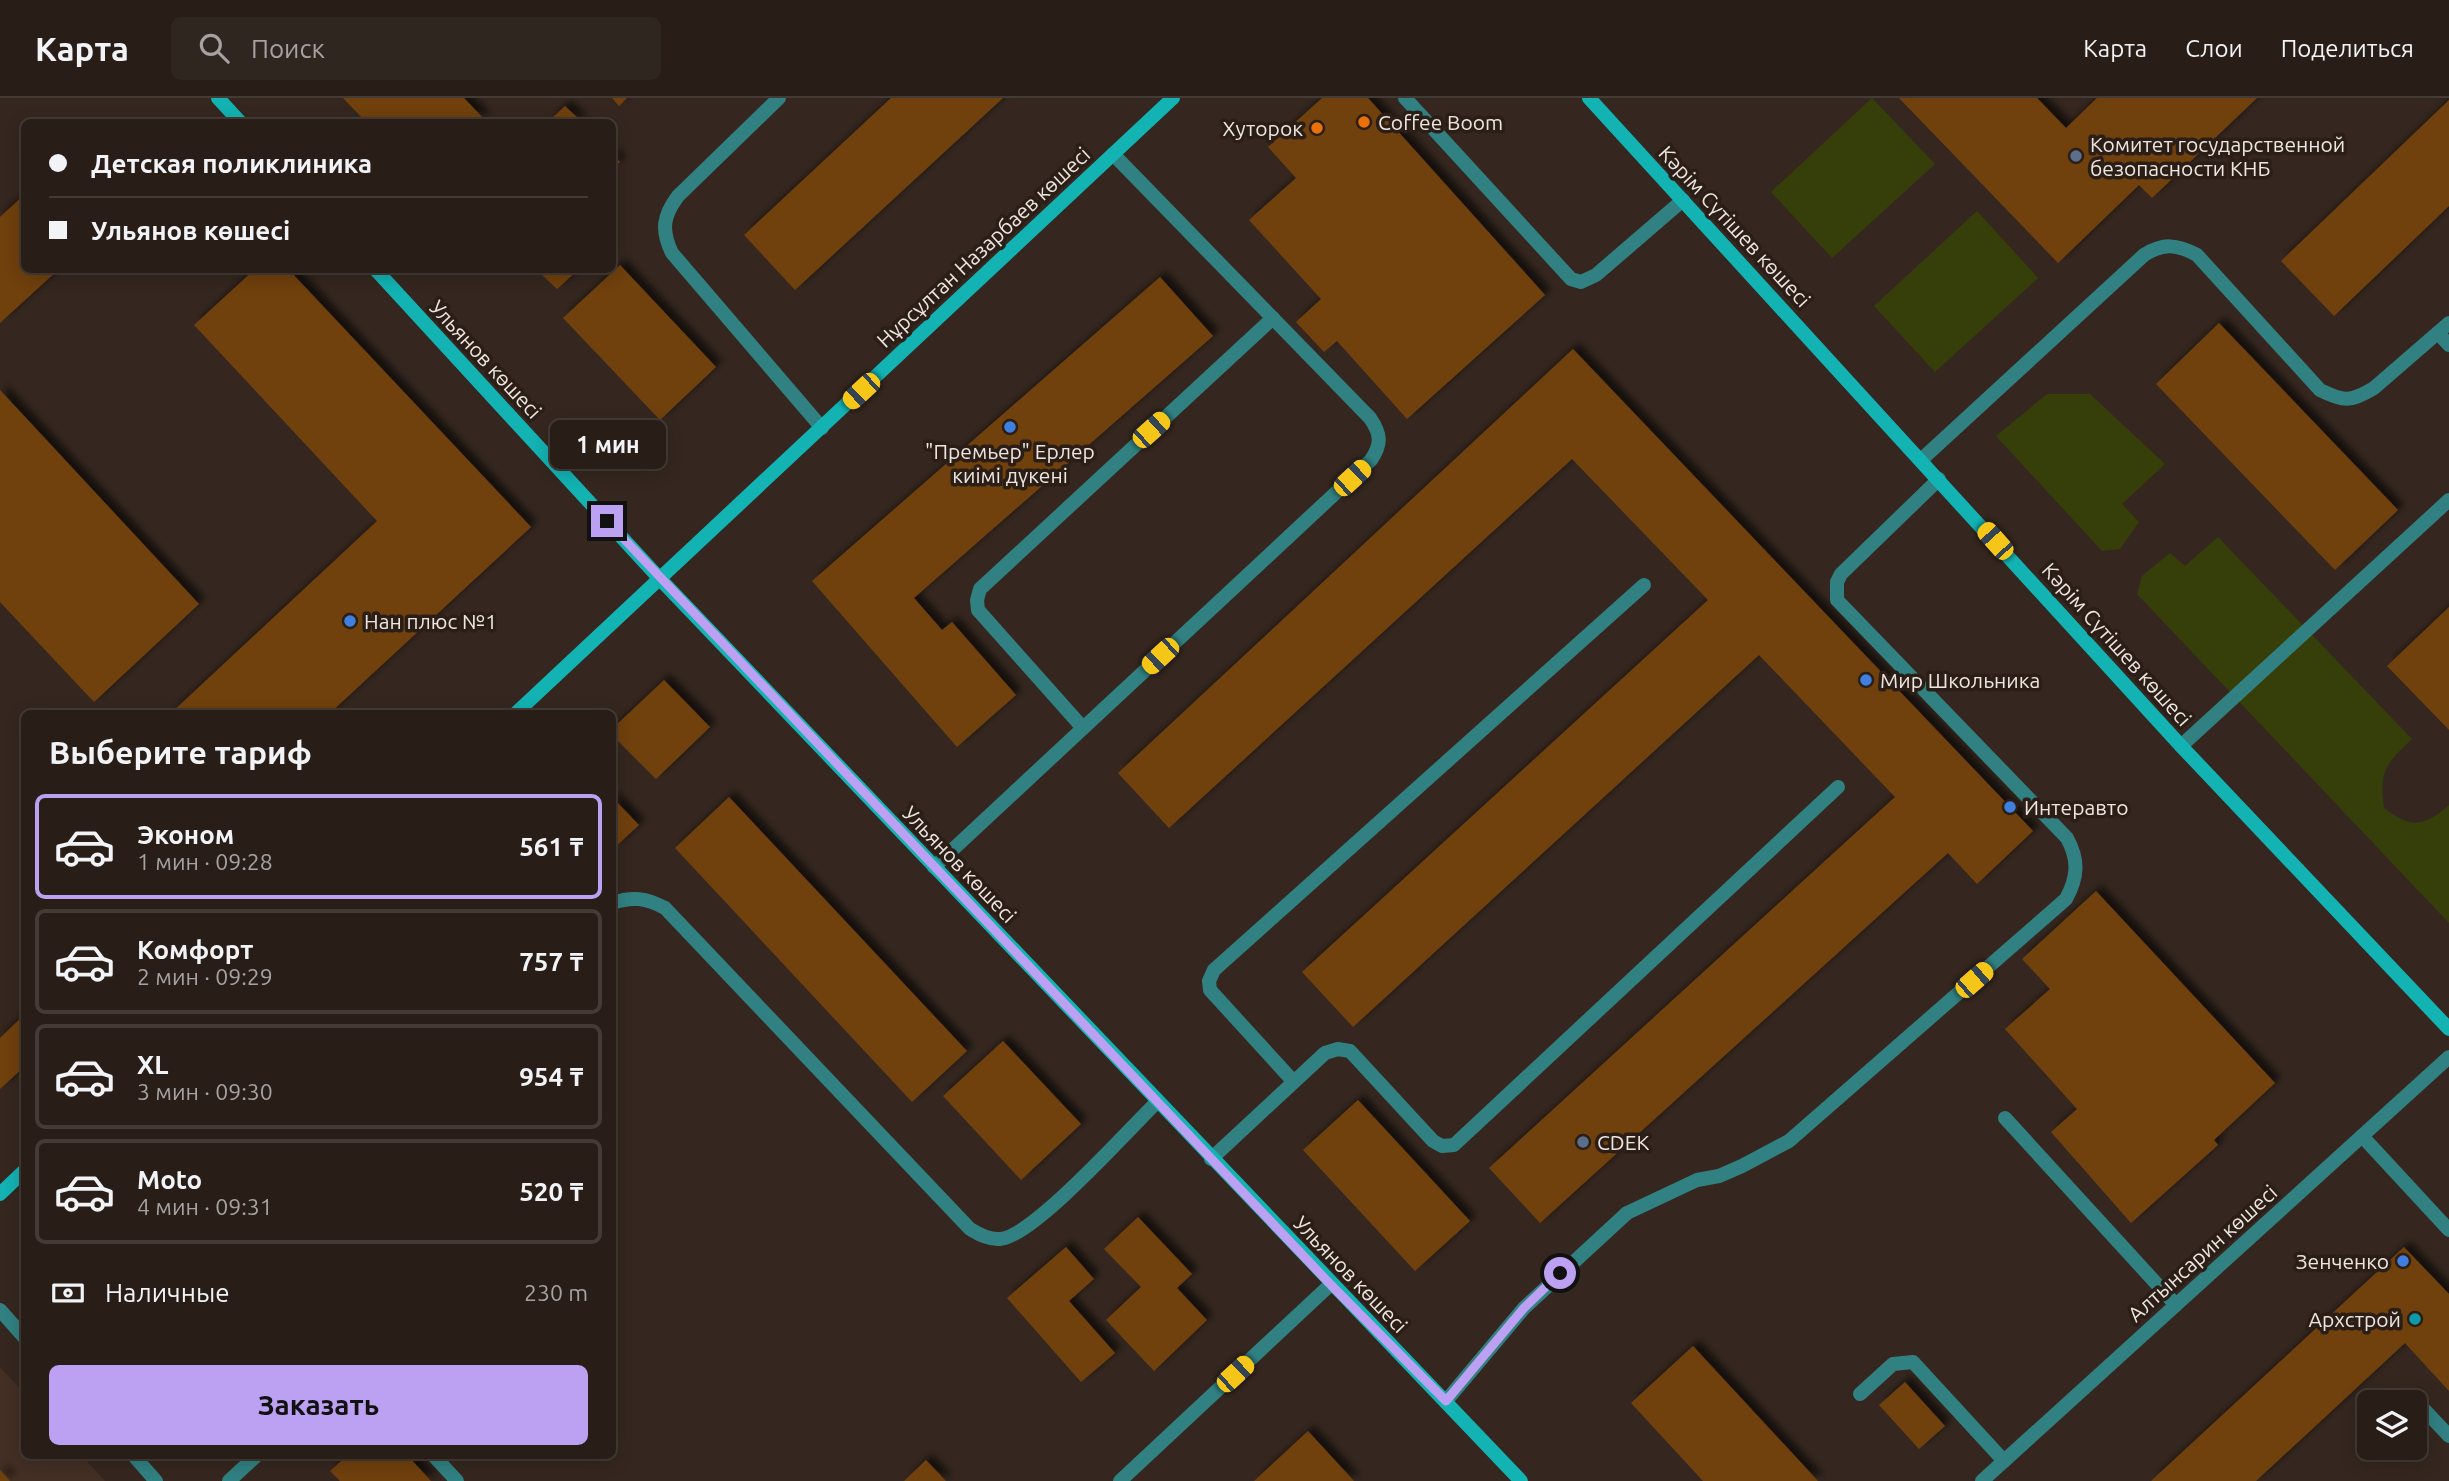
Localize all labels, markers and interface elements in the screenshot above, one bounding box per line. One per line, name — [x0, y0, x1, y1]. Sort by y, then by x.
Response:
search box — [171, 17, 661, 80]
icon: search — [195, 29, 233, 67]
text: Карта — [35, 30, 129, 67]
text: Поиск — [251, 34, 325, 63]
text: Карта — [2083, 35, 2147, 62]
text: Слои — [2185, 35, 2243, 62]
text: Поделиться — [2281, 35, 2414, 62]
place label: Coffee Boom — [1378, 110, 1503, 134]
marker: Coffee Boom — [1356, 114, 1372, 130]
place label: Хуторок — [1223, 116, 1303, 140]
marker: Хуторок — [1309, 120, 1325, 136]
place label: Комитет государственной безопасности КНБ — [2090, 132, 2345, 180]
street label: Кәрім Сүтішев көшесі — [1654, 141, 1816, 311]
street label: Нұрсұлтан Назарбаев көшесі — [872, 142, 1094, 352]
marker: Комитет государственной безопасности КНБ — [2068, 148, 2084, 164]
text: Детская поликлиника — [91, 149, 372, 178]
text: Ульянов көшесі — [91, 216, 290, 245]
street label: Ульянов көшесі — [425, 295, 547, 423]
car — [839, 369, 884, 413]
car — [1129, 408, 1174, 452]
marker: "Премьер" Ерлер киімі дүкені — [1002, 419, 1018, 435]
callout: 1 мин — [549, 420, 665, 468]
text: 1 мин — [576, 432, 640, 457]
place label: "Премьер" Ерлер киімі дүкені — [925, 439, 1095, 487]
car — [1330, 456, 1375, 500]
route end — [591, 505, 623, 537]
car — [1974, 518, 2017, 564]
street label: Кәрім Сүтішев көшесі — [2037, 558, 2197, 730]
place label: Нан плюс №1 — [364, 609, 497, 633]
marker: Нан плюс №1 — [342, 613, 358, 629]
car — [1138, 634, 1183, 678]
place label: Мир Школьника — [1880, 668, 2040, 692]
marker: Мир Школьника — [1858, 672, 1874, 688]
text: Выберите тариф — [49, 734, 312, 770]
place label: Интеравто — [2024, 795, 2128, 819]
marker: Интеравто — [2002, 799, 2018, 815]
street label: Ульянов көшесі — [898, 801, 1022, 927]
icon: car — [53, 815, 116, 878]
text: Эконом — [137, 820, 234, 849]
text: 561 ₸ — [519, 832, 584, 861]
text: 1 мин · 09:28 — [137, 849, 273, 874]
icon: car — [53, 930, 116, 993]
text: Комфорт — [137, 935, 253, 964]
text: 757 ₸ — [519, 947, 584, 976]
car — [1952, 958, 1997, 1002]
text: 2 мин · 09:29 — [137, 964, 273, 989]
icon: car — [53, 1045, 116, 1108]
text: XL — [137, 1050, 168, 1079]
text: 954 ₸ — [519, 1062, 584, 1091]
text: 3 мин · 09:30 — [137, 1079, 273, 1104]
place label: CDEK — [1597, 1130, 1649, 1154]
marker: CDEK — [1575, 1134, 1591, 1150]
icon: car — [53, 1160, 116, 1223]
text: Moto — [137, 1165, 202, 1194]
text: 520 ₸ — [519, 1177, 584, 1206]
street label: Алтынсарин көшесі — [2123, 1180, 2281, 1326]
text: 4 мин · 09:31 — [137, 1194, 273, 1219]
street label: Ульянов көшесі — [1289, 1211, 1413, 1337]
place label: Зенченко — [2296, 1249, 2389, 1273]
marker: Зенченко — [2395, 1253, 2411, 1269]
route start — [1544, 1257, 1576, 1289]
icon: cash — [49, 1274, 87, 1312]
text: Наличные — [105, 1278, 230, 1307]
text: 230 m — [524, 1280, 588, 1305]
place label: Архстрой — [2308, 1307, 2401, 1331]
marker: Архстрой — [2407, 1311, 2423, 1327]
car — [1213, 1352, 1258, 1396]
button: Заказать — [49, 1365, 588, 1445]
map controls — [2357, 1390, 2427, 1460]
button: layers — [2357, 1390, 2427, 1460]

